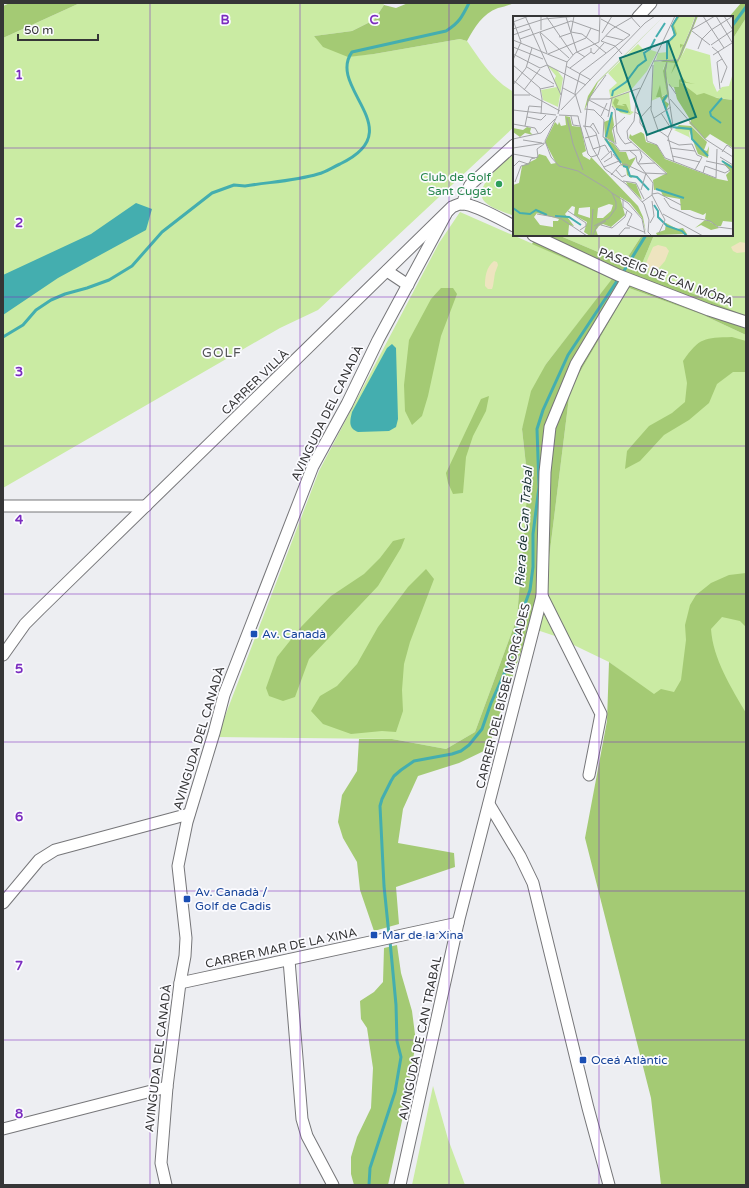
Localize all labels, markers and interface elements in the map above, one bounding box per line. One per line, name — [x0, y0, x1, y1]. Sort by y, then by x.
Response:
text: B — [220, 12, 230, 28]
text: C — [369, 12, 379, 28]
scale bar — [18, 16, 98, 42]
inset map — [513, 16, 733, 236]
text: 50 m — [24, 23, 53, 37]
text: 1 — [15, 67, 23, 83]
place label: Club de Golf Sant Cugat — [420, 170, 491, 198]
marker: Club de Golf Sant Cugat — [494, 179, 504, 189]
text: 2 — [15, 215, 23, 231]
street label: PASSEIG DE CAN MÓRA — [597, 245, 735, 309]
street label: AVINGUDA DEL CANADÀ — [288, 343, 366, 483]
district label: GOLF — [202, 345, 242, 361]
street label: CARRER VILLÀ — [218, 346, 292, 418]
text: 3 — [15, 364, 23, 380]
water label: Riera de Can Trabal — [512, 465, 536, 588]
text: 4 — [15, 512, 24, 528]
street label: CARRER DEL BISBE MORGADES — [473, 602, 533, 790]
place label: Av. Canadà — [262, 627, 326, 641]
marker: Av. Canadà — [249, 629, 259, 639]
text: 5 — [15, 661, 23, 677]
street label: AVINGUDA DEL CANADÀ — [170, 665, 228, 811]
text: 6 — [15, 809, 23, 825]
place label: Av. Canadà / Golf de Cadis — [195, 885, 271, 913]
marker: Av. Canadà / Golf de Cadis — [182, 894, 192, 904]
street label: CARRER MAR DE LA XINA — [204, 925, 358, 971]
place label: Mar de la Xina — [382, 928, 463, 942]
marker: Mar de la Xina — [369, 930, 379, 940]
street label: AVINGUDA DE CAN TRABAL — [396, 954, 444, 1121]
text: 7 — [15, 958, 23, 974]
street label: AVINGUDA DEL CANADÀ — [142, 983, 174, 1133]
place label: Oceá Atlàntic — [591, 1053, 668, 1067]
marker: Oceá Atlàntic — [578, 1055, 588, 1065]
text: 8 — [15, 1106, 23, 1122]

